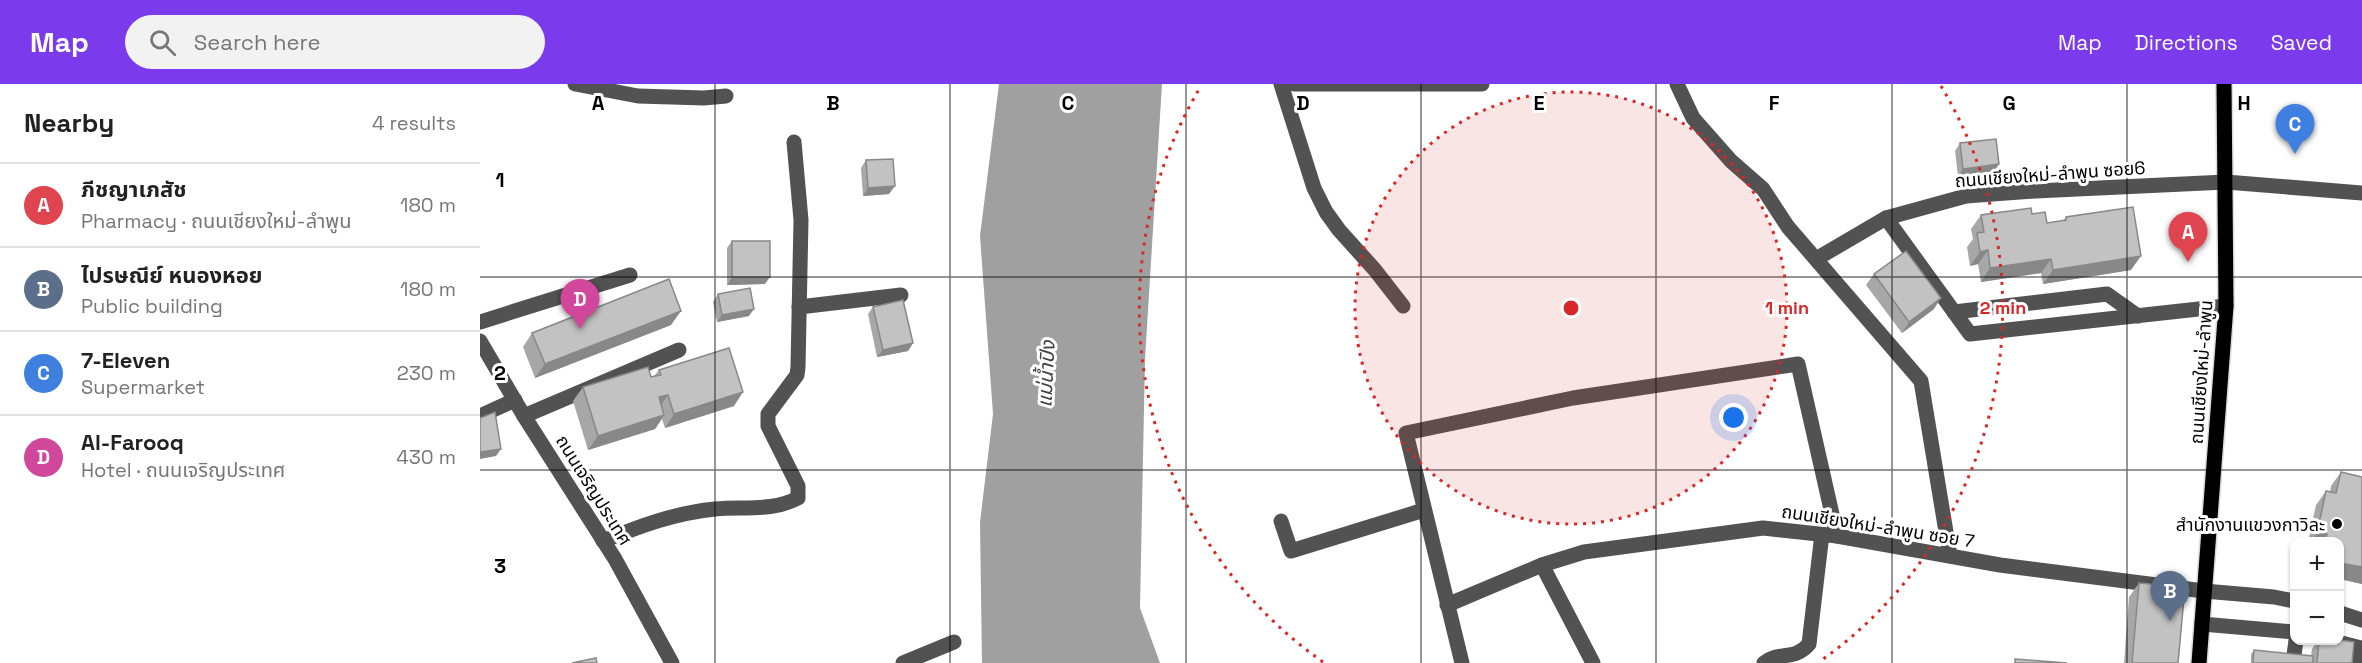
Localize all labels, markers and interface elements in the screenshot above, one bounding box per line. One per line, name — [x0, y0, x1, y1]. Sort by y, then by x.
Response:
search box — [125, 15, 545, 69]
text: Map — [30, 24, 89, 60]
icon: search — [146, 26, 179, 59]
text: Search here — [194, 28, 321, 56]
text: Map — [2058, 29, 2102, 56]
text: Directions — [2135, 29, 2238, 56]
text: Saved — [2271, 29, 2332, 56]
text: A — [592, 90, 605, 116]
text: B — [826, 90, 840, 116]
text: C — [1062, 90, 1075, 116]
text: D — [1296, 90, 1310, 116]
text: E — [1533, 90, 1545, 116]
text: F — [1769, 90, 1780, 116]
text: G — [2002, 90, 2016, 116]
text: H — [2237, 90, 2251, 116]
pin: C — [2276, 104, 2314, 154]
text: Nearby — [24, 106, 114, 140]
text: 4 results — [372, 110, 456, 136]
street label: ถนนเชียงใหม่-ลำพูน ซอย6 — [1954, 156, 2146, 193]
text: 1 — [495, 167, 505, 193]
text: ภีชญาเภสัช — [81, 175, 186, 203]
text: A — [37, 192, 50, 218]
text: 180 m — [400, 192, 456, 218]
text: Pharmacy · ถนนเชียงใหม่-ลำพูน — [81, 208, 351, 234]
pin: A — [2168, 212, 2208, 262]
text: ไปรษณีย์ หนองหอย — [81, 261, 263, 289]
text: B — [37, 276, 50, 302]
text: 180 m — [400, 276, 456, 302]
pin: D — [560, 280, 600, 329]
text: Public building — [81, 293, 223, 319]
text: 1 min — [1765, 296, 1809, 319]
text: 2 min — [1980, 296, 2026, 319]
centre of rings — [1561, 298, 1581, 318]
street label: ถนนเชียงใหม่-ลำพูน — [2184, 299, 2219, 445]
water label: แม่น้ำปิง — [1030, 339, 1061, 408]
text: 7-Eleven — [81, 346, 170, 374]
text: C — [37, 360, 50, 386]
text: 230 m — [397, 360, 456, 386]
text: 2 — [494, 360, 506, 386]
text: Supermarket — [81, 374, 205, 400]
your location — [1719, 403, 1748, 432]
text: Al-Farooq — [81, 428, 184, 456]
street label: ถนนเจริญประเทศ — [551, 431, 637, 549]
text: D — [37, 444, 50, 470]
text: 430 m — [396, 444, 456, 470]
text: Hotel · ถนนเจริญประเทศ — [81, 457, 285, 483]
street label: ถนนเชียงใหม่-ลำพูน ซอย 7 — [1780, 499, 1976, 554]
place label: สำนักงานแขวงกาวิละ — [2176, 513, 2325, 536]
marker: สำนักงานแขวงกาวิละ — [2330, 517, 2344, 531]
map controls — [2290, 537, 2344, 645]
button: + — [2290, 537, 2344, 591]
text: 3 — [494, 553, 506, 579]
pin: B — [2150, 572, 2190, 621]
button: − — [2290, 591, 2344, 645]

